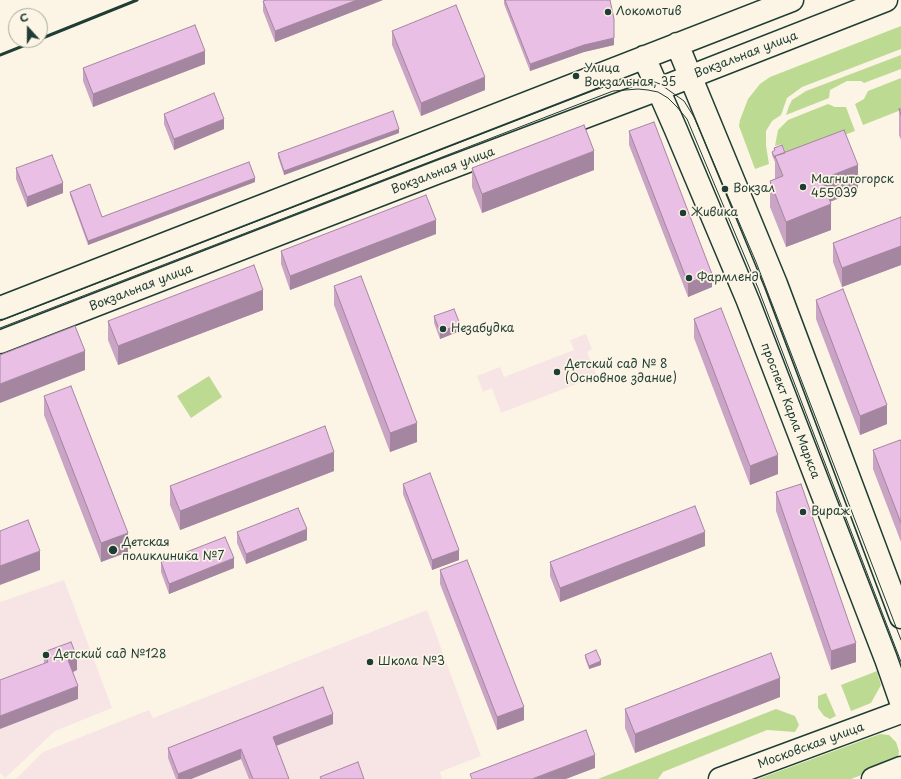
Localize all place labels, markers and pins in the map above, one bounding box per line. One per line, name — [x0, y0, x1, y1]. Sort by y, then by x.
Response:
place label: Локомотив — [616, 5, 681, 19]
marker: Локомотив — [603, 7, 613, 17]
place label: Улица Вокзальная, 35 — [584, 62, 676, 90]
marker: Улица Вокзальная, 35 — [571, 71, 581, 81]
place label: Магнитогорск 455039 — [811, 173, 894, 201]
place label: Вокзал — [733, 182, 775, 196]
marker: Магнитогорск 455039 — [798, 182, 808, 192]
marker: Вокзал — [720, 184, 730, 194]
place label: Живика — [691, 206, 738, 220]
marker: Живика — [678, 208, 688, 218]
place label: Фармленд — [697, 271, 759, 285]
marker: Фармленд — [684, 273, 694, 283]
place label: Незабудка — [451, 322, 514, 336]
marker: Незабудка — [438, 324, 448, 334]
place label: Детский сад № 8 (Основное здание) — [565, 358, 677, 386]
marker: Детский сад № 8 (Основное здание) — [552, 367, 562, 377]
place label: Вираж — [811, 505, 850, 519]
marker: Вираж — [798, 507, 808, 517]
place label: Детская поликлиника №7 — [122, 536, 224, 564]
marker: Детская поликлиника №7 — [107, 544, 119, 556]
place label: Детский сад №128 — [54, 648, 167, 662]
marker: Детский сад №128 — [41, 650, 51, 660]
place label: Школа №3 — [378, 655, 445, 669]
marker: Школа №3 — [365, 657, 375, 667]

